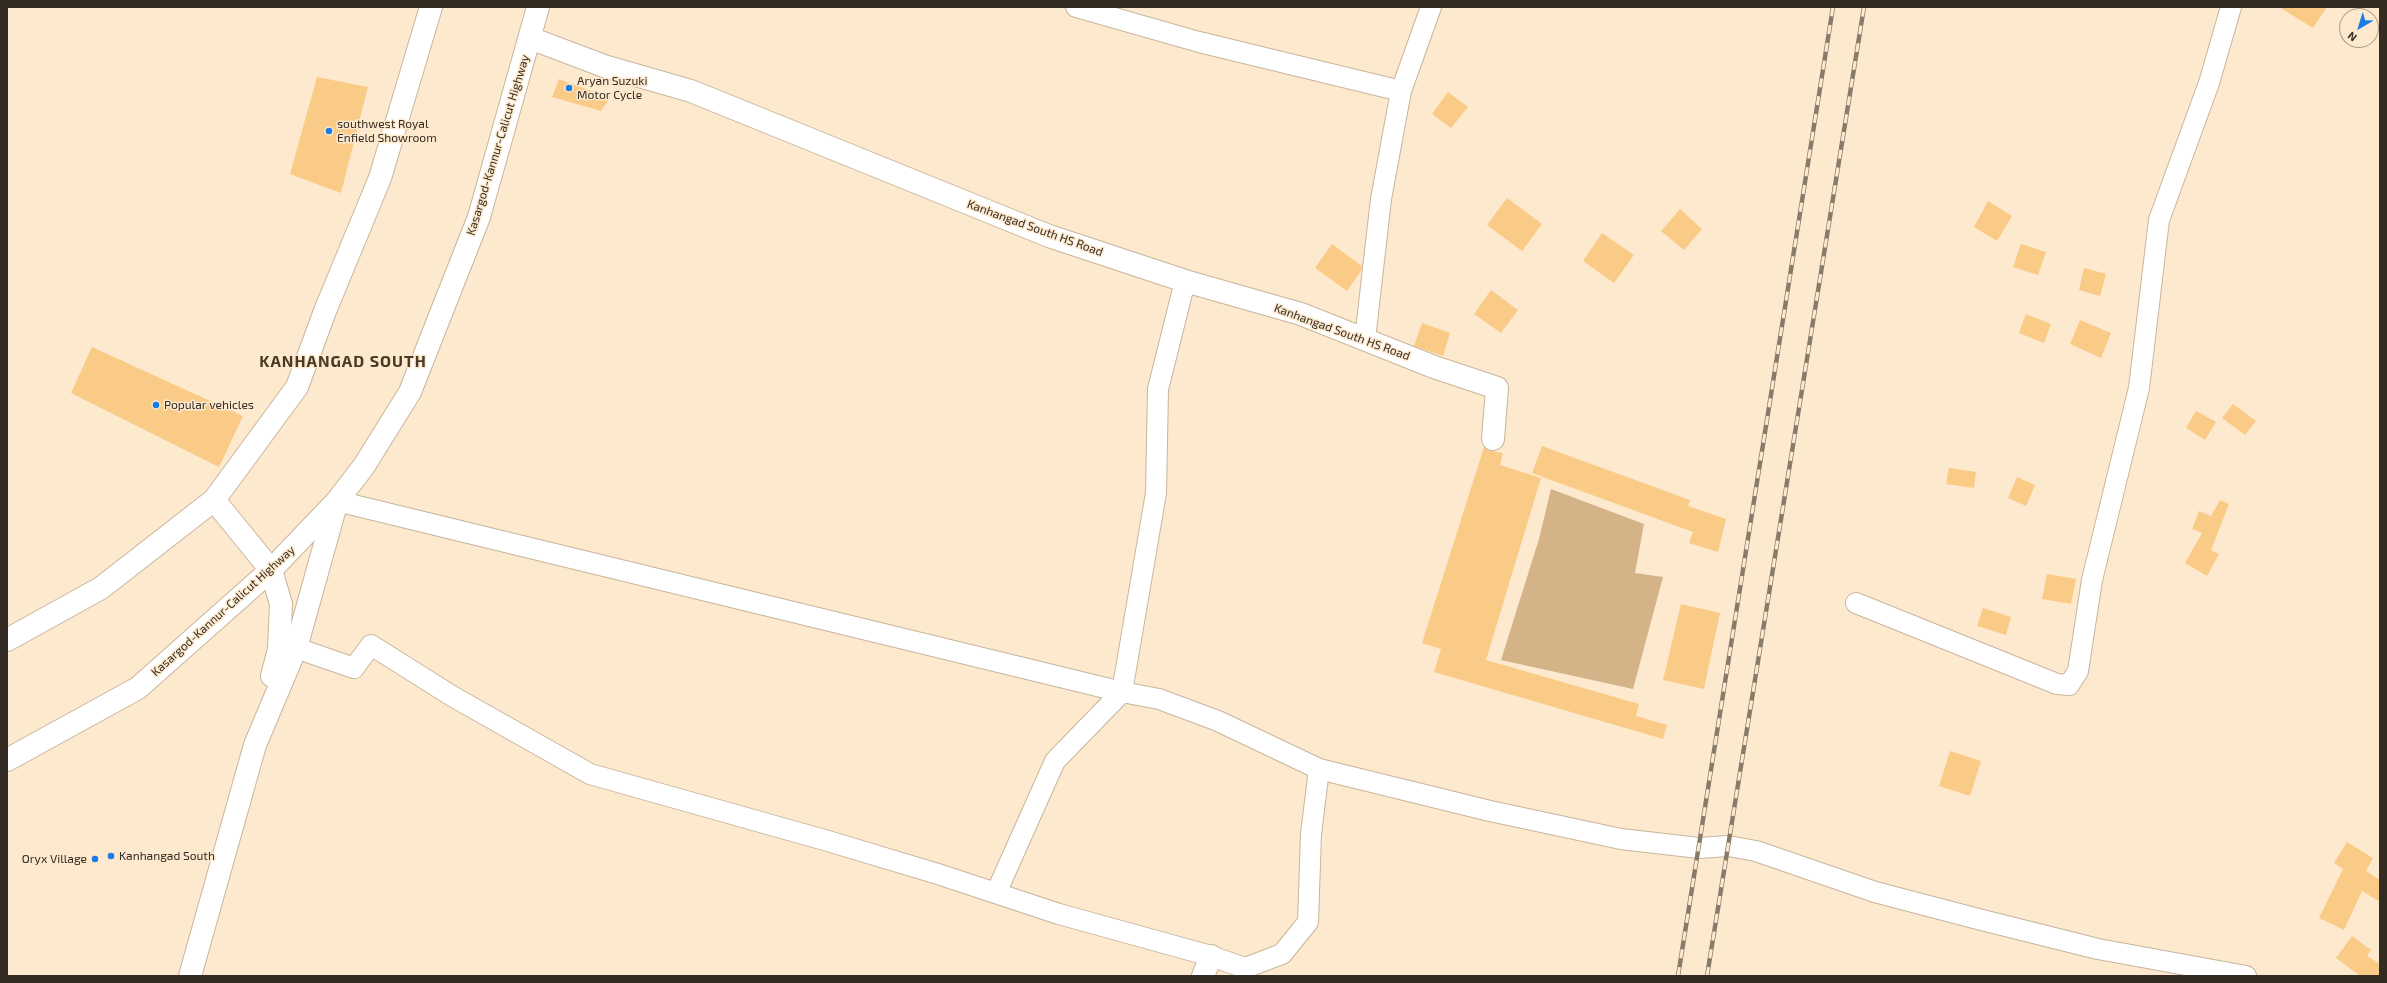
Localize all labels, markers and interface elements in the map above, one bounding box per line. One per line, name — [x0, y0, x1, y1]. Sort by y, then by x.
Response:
north arrow — [2339, 8, 2379, 48]
text: N — [2345, 29, 2359, 45]
street label: Kasargod-Kannur-Calicut Highway — [464, 53, 532, 237]
place label: Aryan Suzuki Motor Cycle — [577, 74, 647, 102]
marker: Aryan Suzuki Motor Cycle — [564, 83, 574, 93]
place label: southwest Royal Enfield Showroom — [337, 117, 437, 145]
marker: southwest Royal Enfield Showroom — [324, 126, 334, 136]
street label: Kanhangad South HS Road — [965, 197, 1105, 259]
street label: Kanhangad South HS Road — [1272, 301, 1412, 363]
district label: KANHANGAD SOUTH — [259, 352, 427, 372]
place label: Popular vehicles — [164, 398, 254, 412]
marker: Popular vehicles — [151, 400, 161, 410]
street label: Kasargod-Kannur-Calicut Highway — [148, 543, 298, 679]
place label: Kanhangad South — [119, 849, 215, 863]
marker: Kanhangad South — [106, 851, 116, 861]
place label: Oryx Village — [22, 852, 87, 866]
marker: Oryx Village — [90, 854, 100, 864]

